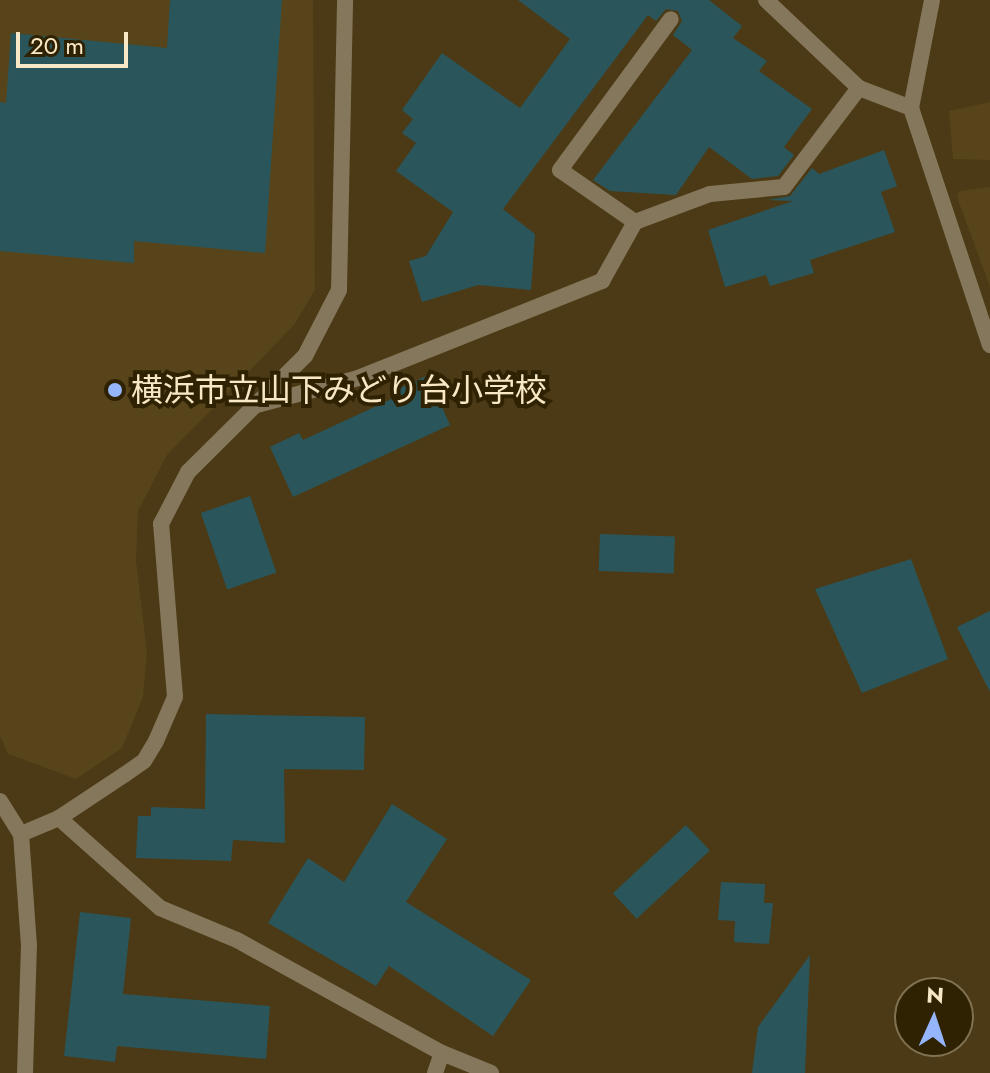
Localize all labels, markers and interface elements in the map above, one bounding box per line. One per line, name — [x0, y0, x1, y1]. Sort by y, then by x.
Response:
scale bar — [20, 16, 132, 66]
text: 20 m — [30, 28, 84, 63]
place label: 横浜市立山下みどり台小学校 — [131, 371, 547, 409]
marker: 横浜市立山下みどり台小学校 — [106, 381, 124, 399]
north arrow — [894, 977, 974, 1057]
text: N — [926, 979, 945, 1011]

